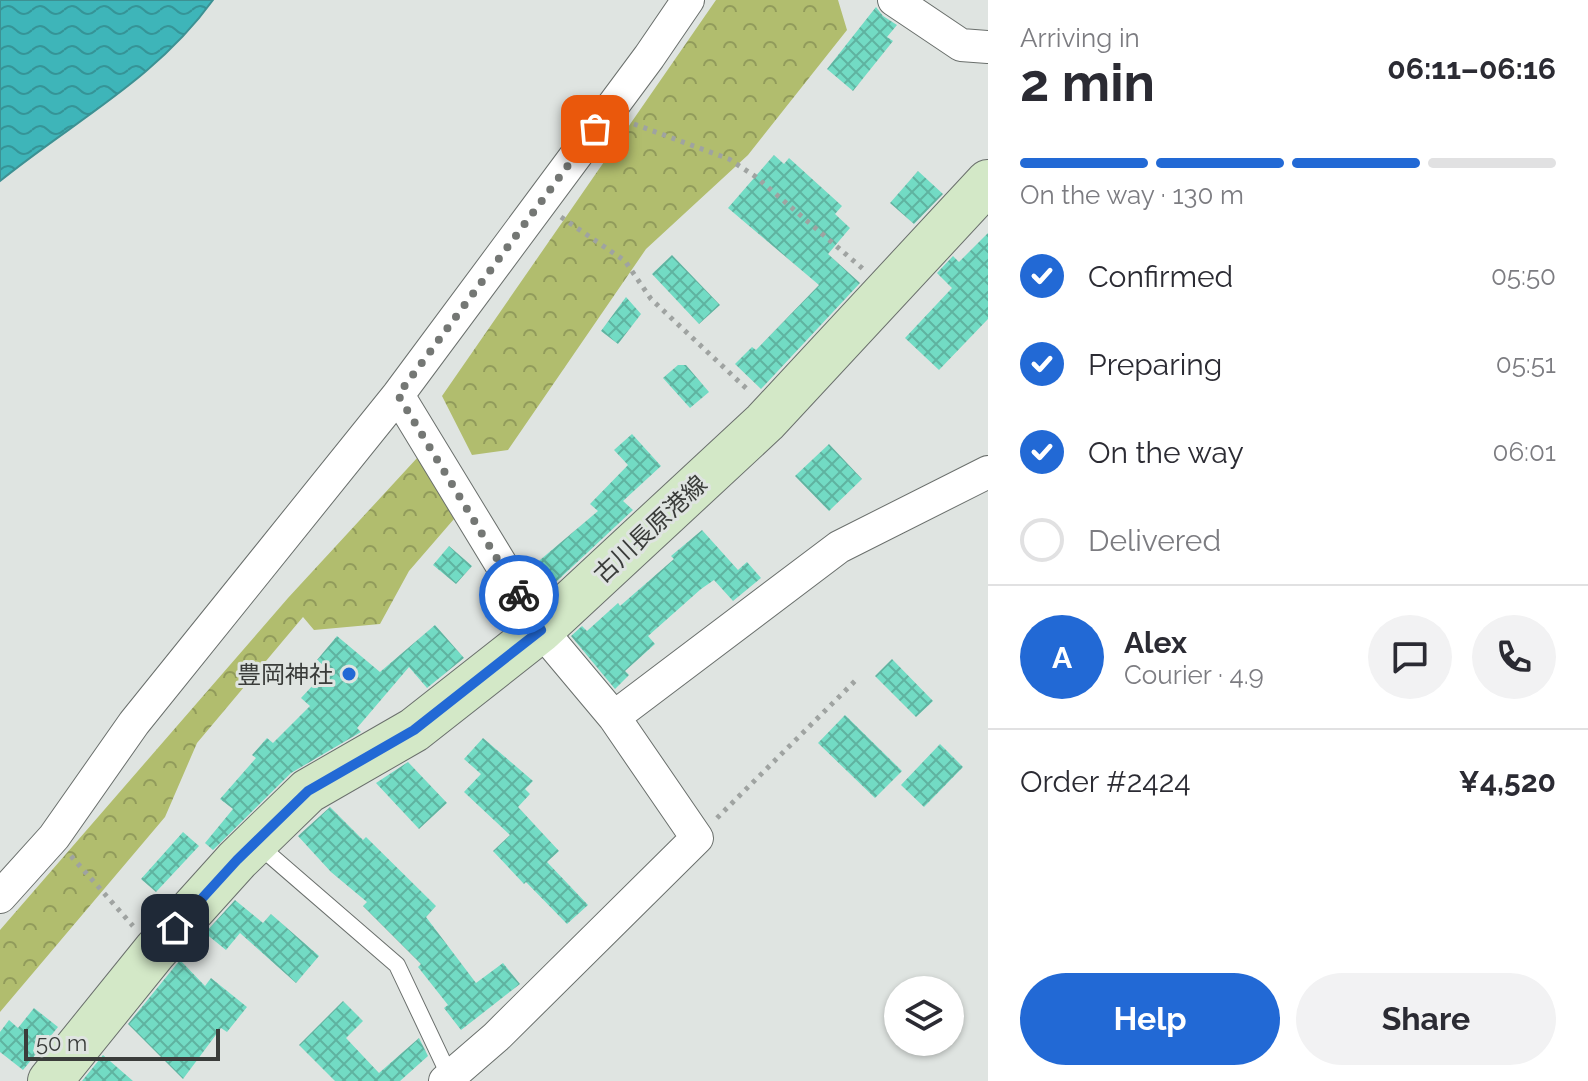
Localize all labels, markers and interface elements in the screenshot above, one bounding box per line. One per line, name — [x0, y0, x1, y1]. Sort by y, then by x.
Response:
text: Arriving in — [1020, 23, 1140, 53]
text: 06:11–06:16 — [1387, 51, 1556, 86]
text: 2 min — [1020, 52, 1155, 113]
pin — [561, 95, 629, 163]
icon: bag — [573, 107, 617, 151]
text: On the way · 130 m — [1020, 180, 1244, 210]
icon: check — [1020, 254, 1064, 298]
text: Confirmed — [1088, 259, 1233, 294]
text: 05:50 — [1491, 261, 1556, 291]
icon: check — [1020, 342, 1064, 386]
text: Preparing — [1088, 347, 1222, 382]
text: 05:51 — [1496, 349, 1556, 379]
icon: check — [1020, 430, 1064, 474]
text: On the way — [1088, 435, 1244, 470]
text: 06:01 — [1492, 437, 1556, 467]
street label: 古川長原港線 — [587, 469, 713, 589]
text: Delivered — [1088, 523, 1221, 558]
courier — [479, 555, 559, 635]
icon: bike — [497, 573, 541, 617]
button: chat — [1368, 615, 1452, 699]
button: phone — [1472, 615, 1556, 699]
text: Alex — [1124, 625, 1187, 660]
text: A — [1052, 640, 1072, 675]
place label: 豊岡神社 — [237, 660, 333, 689]
text: Courier · 4.9 — [1124, 660, 1264, 690]
marker: 豊岡神社 — [340, 665, 358, 683]
text: Order #2424 — [1020, 764, 1191, 799]
text: ¥4,520 — [1459, 764, 1556, 799]
pin — [141, 894, 209, 962]
icon: home — [153, 906, 197, 950]
button: Help — [1020, 973, 1280, 1065]
button: Share — [1296, 973, 1556, 1065]
map controls — [884, 976, 964, 1056]
button: layers — [884, 976, 964, 1056]
scale bar — [24, 1025, 220, 1061]
text: 50 m — [36, 1030, 87, 1056]

